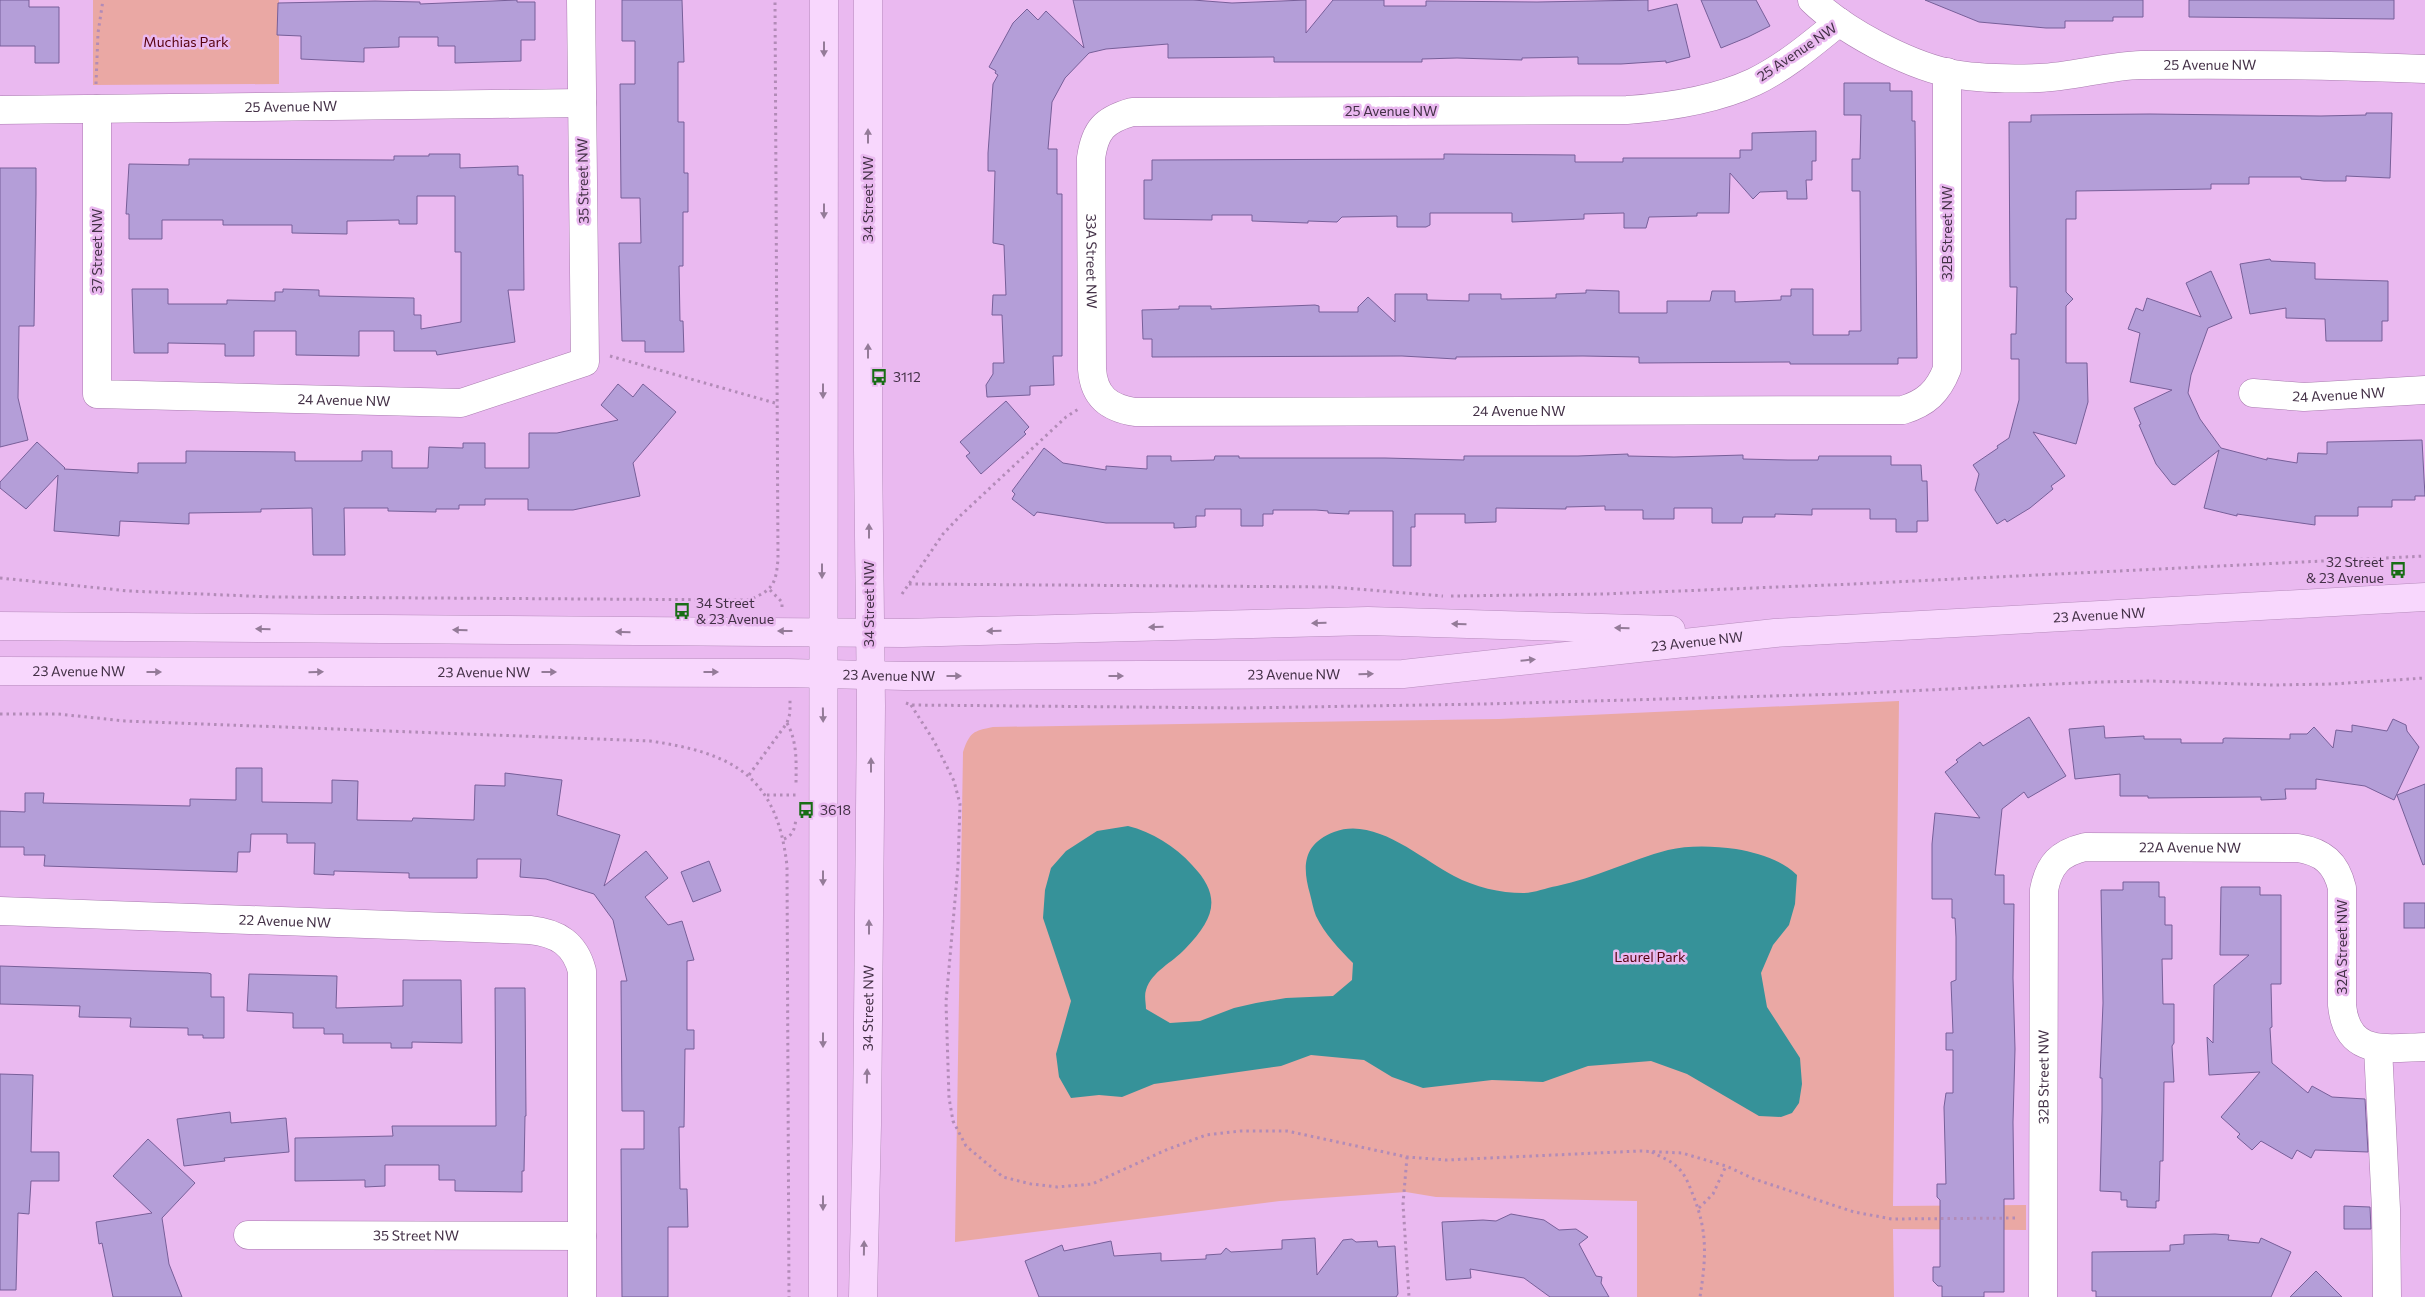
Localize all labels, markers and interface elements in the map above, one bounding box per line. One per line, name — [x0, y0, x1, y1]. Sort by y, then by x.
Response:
street label: 25 Avenue NW — [1754, 19, 1840, 85]
park label: Muchias Park — [143, 33, 229, 50]
one-way arrow — [820, 41, 828, 57]
street label: 25 Avenue NW — [2163, 56, 2256, 73]
street label: 25 Avenue NW — [244, 97, 337, 115]
street label: 25 Avenue NW — [1345, 102, 1437, 119]
one-way arrow — [864, 128, 872, 144]
street label: 35 Street NW — [573, 138, 592, 224]
street label: 34 Street NW — [859, 156, 876, 242]
street label: 32B Street NW — [1938, 186, 1955, 280]
one-way arrow — [820, 203, 828, 219]
street label: 37 Street NW — [88, 208, 105, 294]
street label: 33A Street NW — [1083, 214, 1101, 309]
one-way arrow — [864, 343, 872, 359]
bus stop icon: 3112 — [869, 367, 889, 387]
place label: 3112 — [893, 368, 921, 385]
one-way arrow — [819, 383, 827, 399]
street label: 24 Avenue NW — [2292, 383, 2386, 405]
street label: 24 Avenue NW — [297, 390, 391, 409]
street label: 24 Avenue NW — [1473, 402, 1565, 419]
one-way arrow — [865, 523, 873, 539]
place label: 32 Street & 23 Avenue — [2306, 553, 2384, 586]
bus stop icon: 32 Street & 23 Avenue — [2388, 560, 2408, 580]
street label: 34 Street NW — [860, 561, 877, 647]
one-way arrow — [818, 563, 826, 579]
place label: 34 Street & 23 Avenue — [696, 594, 774, 627]
bus stop icon: 34 Street & 23 Avenue — [672, 601, 692, 621]
street label: 23 Avenue NW — [2052, 603, 2146, 626]
one-way arrow — [1311, 619, 1327, 627]
one-way arrow — [1451, 620, 1467, 628]
one-way arrow — [1148, 623, 1164, 631]
one-way arrow — [255, 624, 271, 632]
one-way arrow — [1613, 624, 1629, 632]
one-way arrow — [452, 626, 468, 634]
one-way arrow — [986, 627, 1002, 635]
one-way arrow — [615, 628, 631, 636]
one-way arrow — [777, 628, 793, 636]
street label: 23 Avenue NW — [1650, 628, 1744, 655]
one-way arrow — [1520, 656, 1536, 664]
street label: 23 Avenue NW — [33, 662, 125, 679]
street label: 23 Avenue NW — [438, 663, 530, 680]
street label: 23 Avenue NW — [842, 665, 935, 684]
street label: 23 Avenue NW — [1248, 665, 1340, 683]
one-way arrow — [146, 668, 162, 676]
one-way arrow — [308, 668, 324, 676]
one-way arrow — [541, 668, 557, 676]
one-way arrow — [703, 668, 719, 676]
one-way arrow — [1358, 670, 1374, 678]
one-way arrow — [946, 672, 962, 680]
one-way arrow — [1108, 672, 1124, 680]
one-way arrow — [819, 707, 827, 723]
one-way arrow — [867, 757, 875, 773]
bus stop icon: 3618 — [796, 800, 816, 820]
place label: 3618 — [820, 801, 851, 818]
street label: 22A Avenue NW — [2139, 838, 2241, 856]
one-way arrow — [819, 870, 827, 886]
street label: 32A Street NW — [2333, 899, 2350, 995]
street label: 22 Avenue NW — [238, 911, 331, 931]
one-way arrow — [865, 919, 873, 935]
park label: Laurel Park — [1614, 948, 1686, 965]
street label: 34 Street NW — [859, 965, 877, 1051]
street label: 32B Street NW — [2034, 1030, 2052, 1124]
one-way arrow — [819, 1032, 827, 1048]
one-way arrow — [864, 1068, 872, 1084]
one-way arrow — [819, 1195, 827, 1211]
street label: 35 Street NW — [373, 1226, 459, 1244]
one-way arrow — [860, 1240, 868, 1256]

